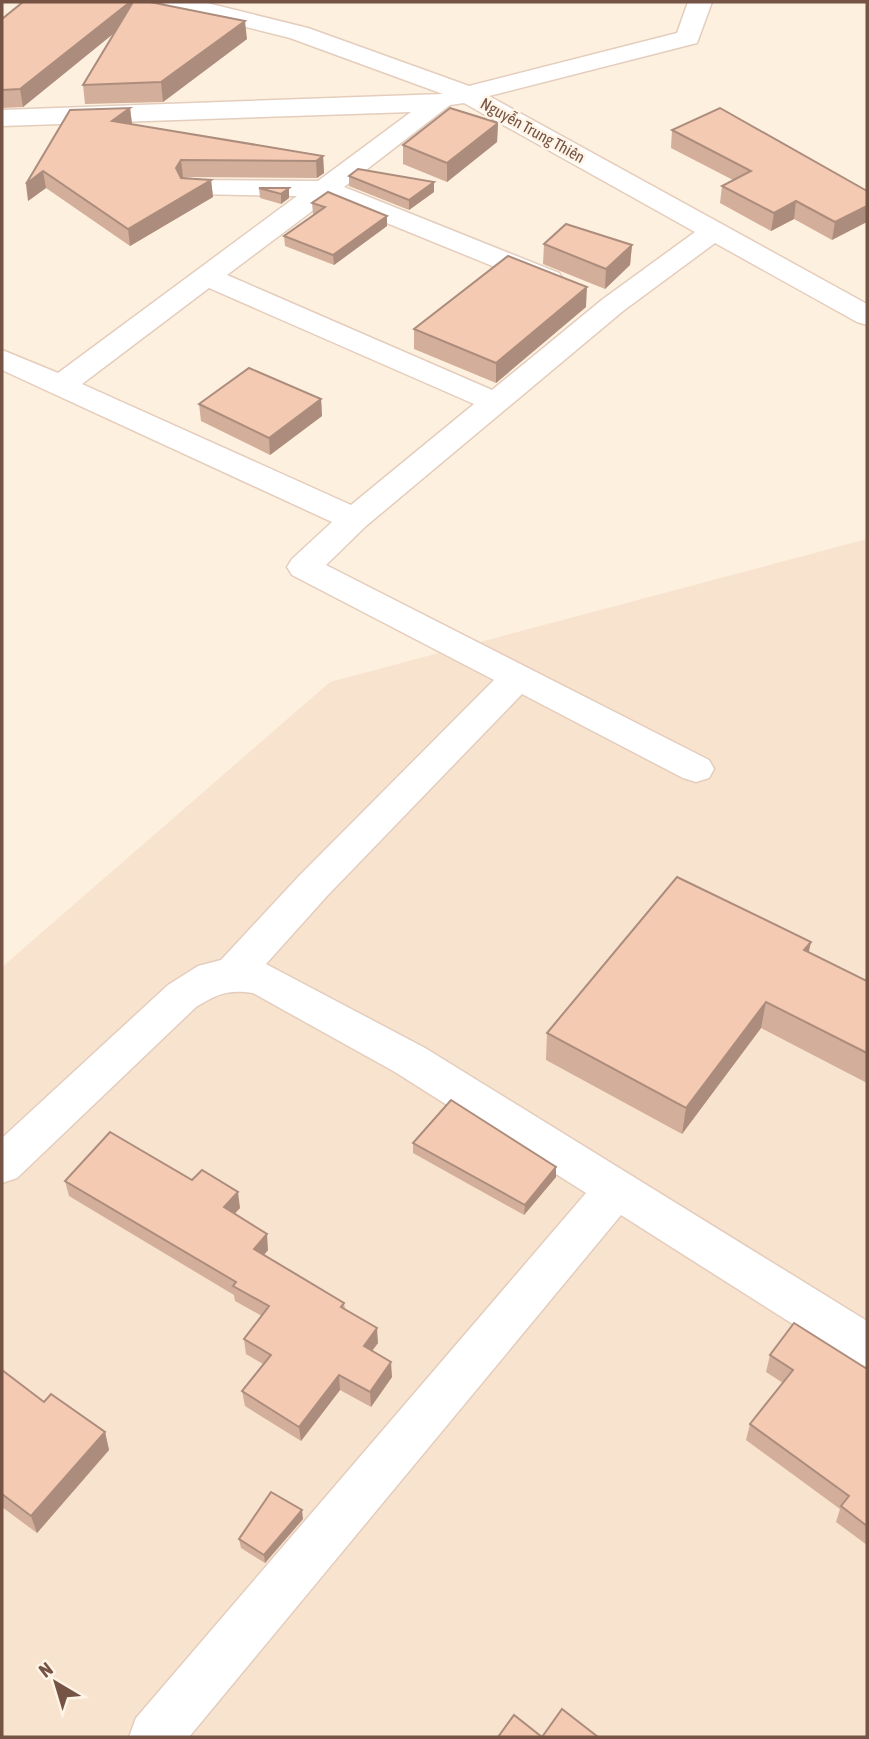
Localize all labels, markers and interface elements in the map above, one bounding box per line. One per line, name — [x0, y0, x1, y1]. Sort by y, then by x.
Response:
street label: Nguyễn Trung Thiên — [477, 94, 588, 167]
north arrow — [21, 1648, 91, 1718]
text: N — [34, 1657, 57, 1682]

